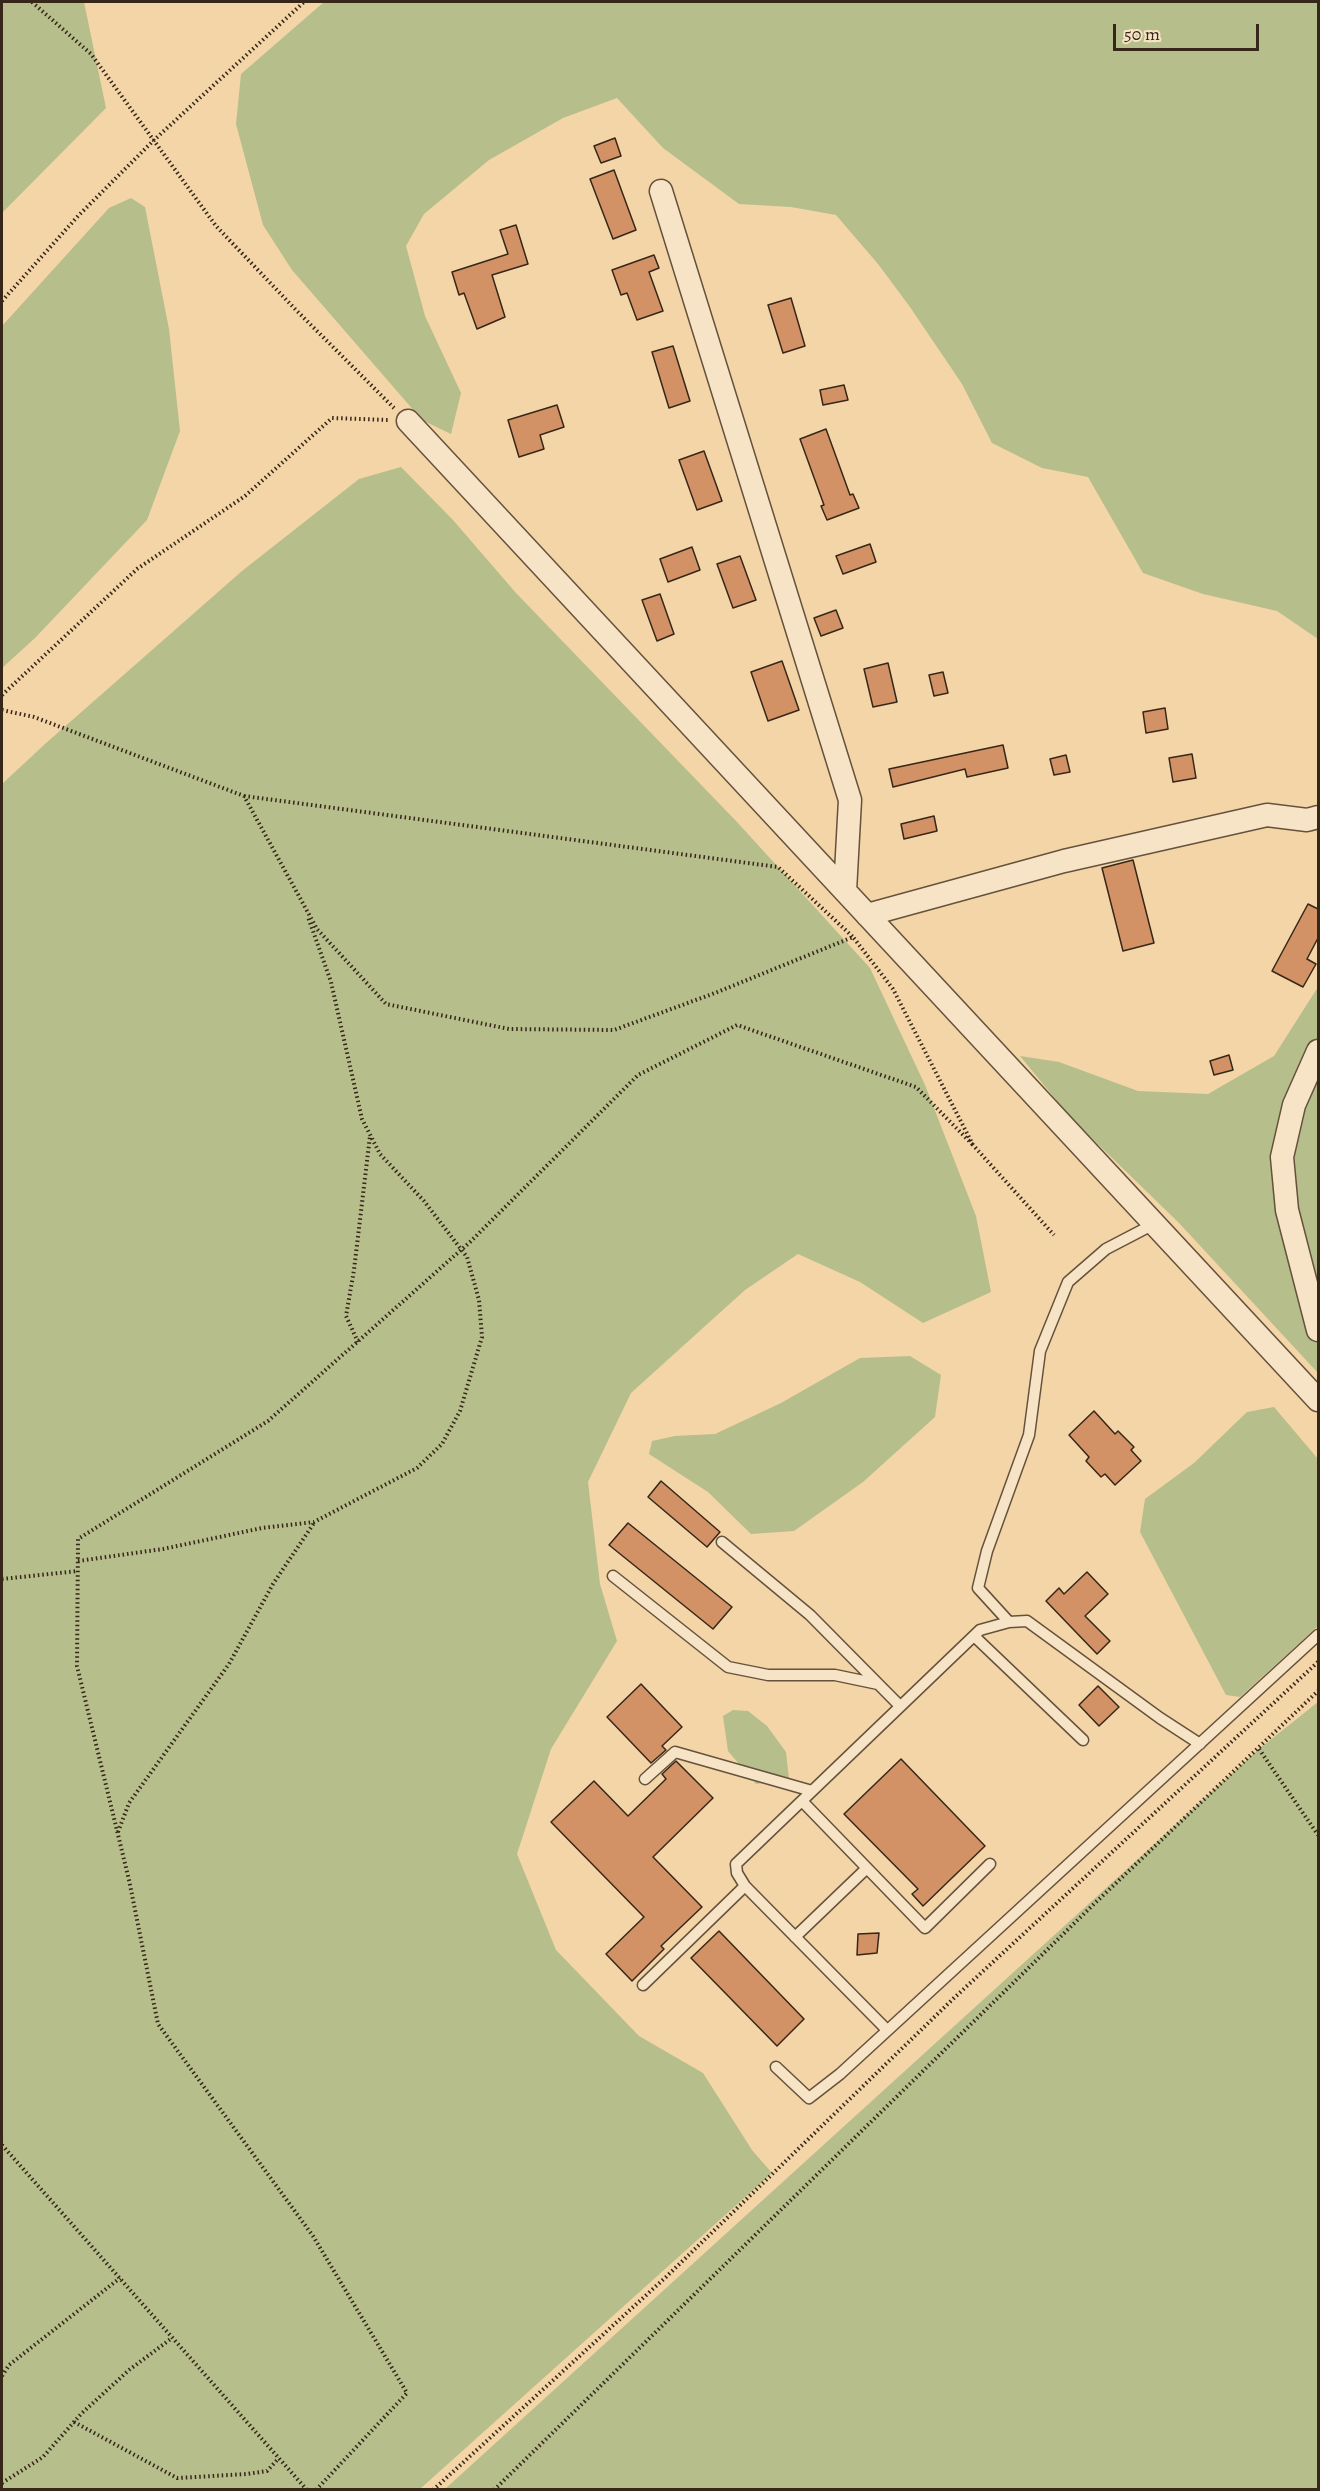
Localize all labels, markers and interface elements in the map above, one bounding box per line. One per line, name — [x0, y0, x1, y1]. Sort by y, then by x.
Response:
scale bar — [1116, 12, 1262, 50]
text: 50 m — [1124, 22, 1160, 46]

